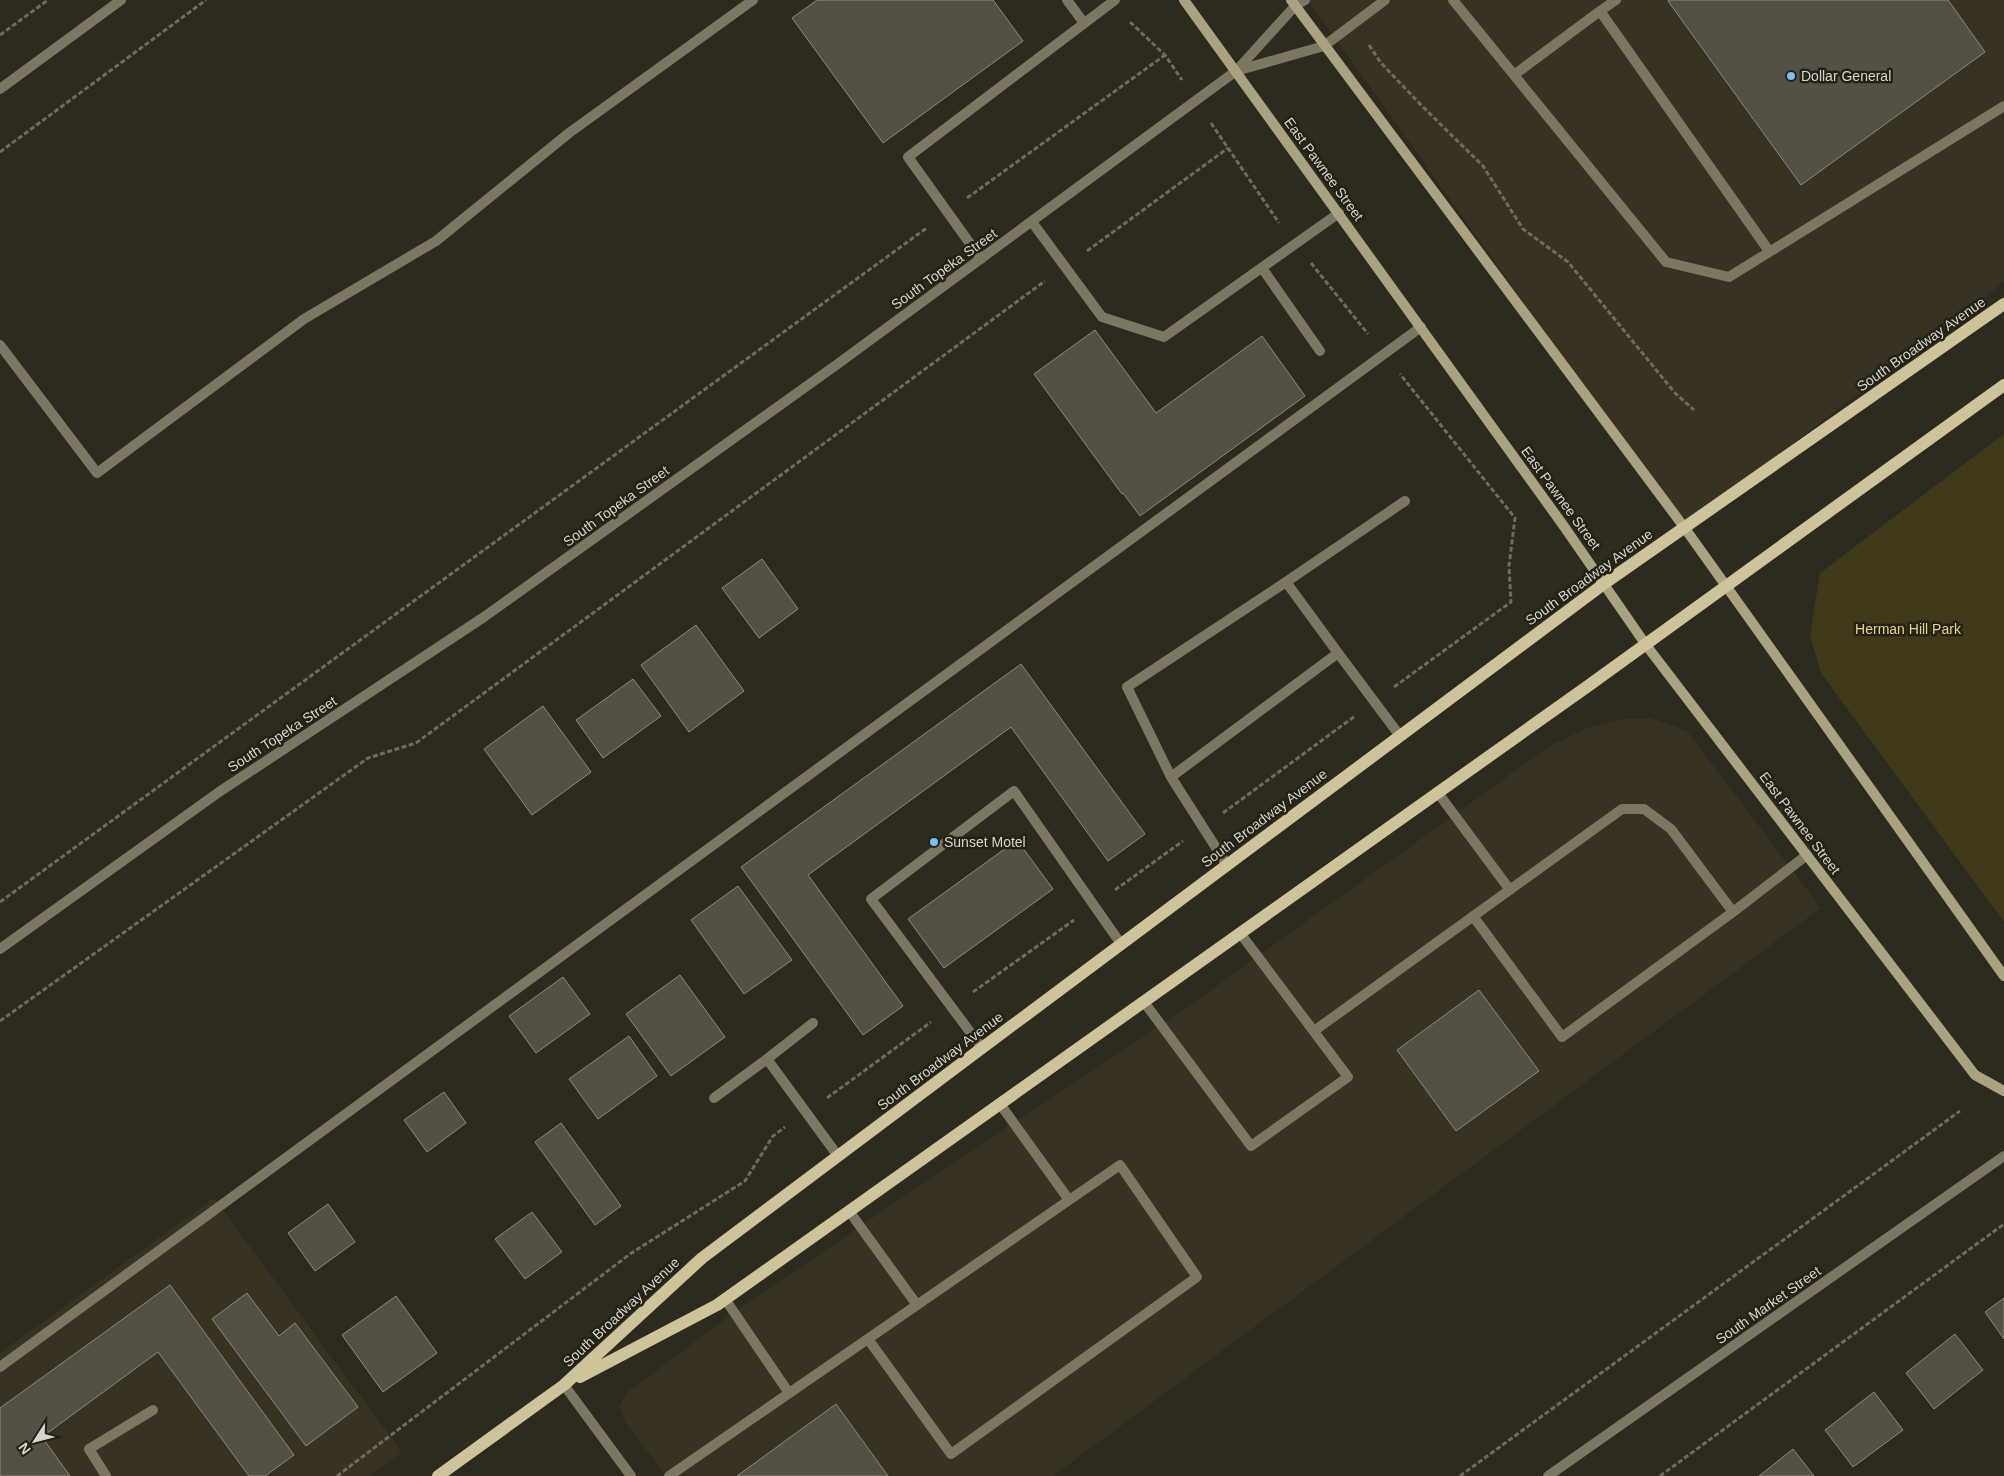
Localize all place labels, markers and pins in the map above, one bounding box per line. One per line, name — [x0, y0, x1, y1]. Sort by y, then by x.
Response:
place label: Dollar General — [1801, 68, 1891, 84]
marker: Dollar General — [1785, 70, 1797, 82]
place label: Sunset Motel — [944, 834, 1026, 850]
marker: Sunset Motel — [928, 836, 940, 848]

